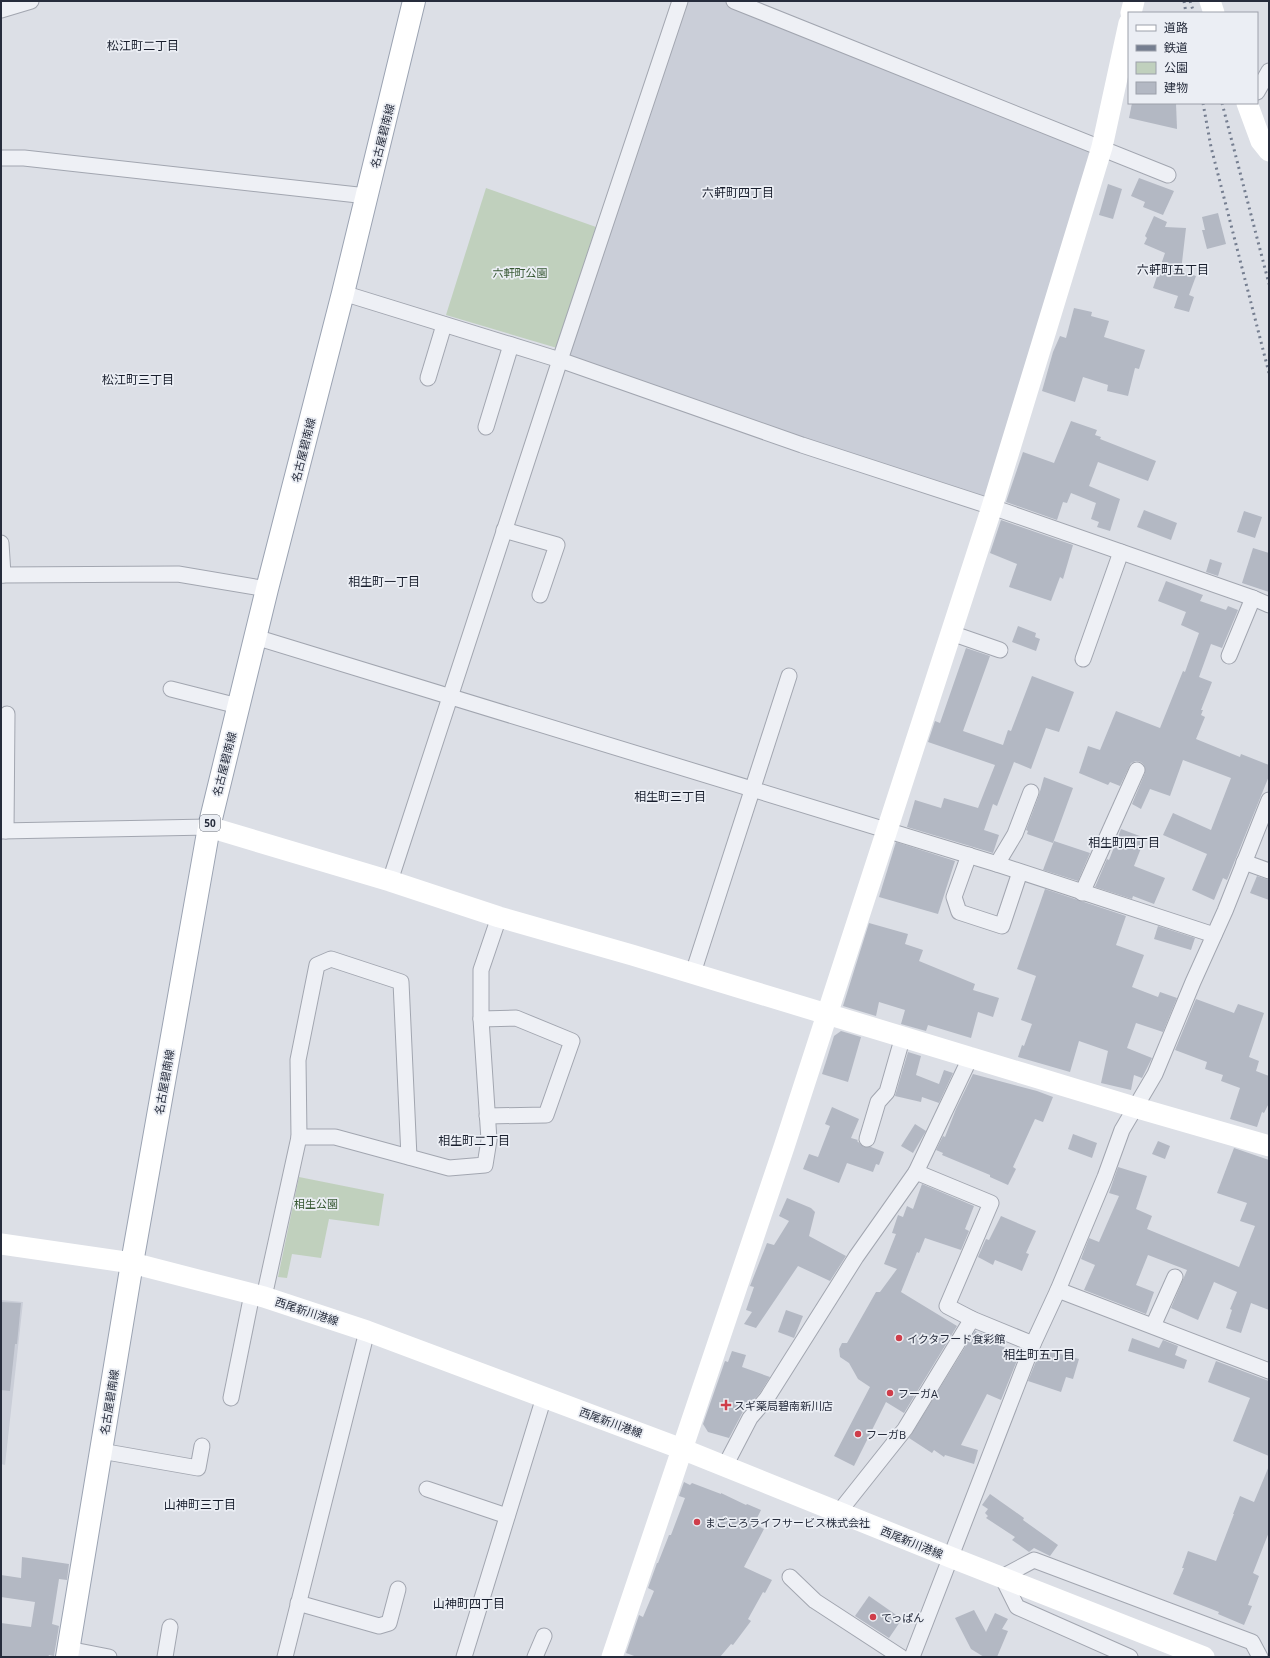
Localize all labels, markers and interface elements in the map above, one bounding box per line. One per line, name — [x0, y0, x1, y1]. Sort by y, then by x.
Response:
legend — [1128, 12, 1258, 104]
text: 道路 — [1164, 19, 1188, 36]
district label: 松江町二丁目 — [107, 37, 179, 54]
text: 鉄道 — [1164, 39, 1188, 56]
text: 公園 — [1164, 59, 1188, 76]
text: 建物 — [1164, 79, 1188, 96]
street label: 名古屋碧南線 — [367, 102, 397, 170]
district label: 六軒町四丁目 — [702, 184, 774, 201]
district label: 六軒町五丁目 — [1137, 261, 1209, 278]
park label: 六軒町公園 — [493, 265, 548, 280]
district label: 松江町三丁目 — [102, 371, 174, 388]
street label: 名古屋碧南線 — [288, 416, 318, 484]
district label: 相生町一丁目 — [348, 573, 420, 590]
street label: 名古屋碧南線 — [209, 730, 239, 798]
district label: 相生町三丁目 — [634, 788, 706, 805]
road number: 50 — [200, 815, 220, 831]
district label: 相生町四丁目 — [1088, 834, 1160, 851]
street label: 名古屋碧南線 — [151, 1048, 177, 1116]
district label: 相生町二丁目 — [438, 1132, 510, 1149]
park label: 相生公園 — [294, 1196, 338, 1211]
street label: 西尾新川港線 — [273, 1294, 341, 1328]
place label: イクタフード食彩館 — [907, 1331, 1005, 1346]
marker: イクタフード食彩館 — [894, 1333, 904, 1343]
district label: 相生町五丁目 — [1003, 1346, 1075, 1363]
street label: 名古屋碧南線 — [96, 1368, 122, 1436]
place label: フーガA — [898, 1386, 938, 1401]
marker: フーガA — [885, 1388, 895, 1398]
place label: スギ薬局碧南新川店 — [734, 1398, 833, 1413]
marker: スギ薬局碧南新川店 — [721, 1400, 731, 1410]
street label: 西尾新川港線 — [577, 1404, 645, 1440]
place label: フーガB — [866, 1427, 906, 1442]
marker: フーガB — [853, 1429, 863, 1439]
district label: 山神町三丁目 — [164, 1496, 236, 1513]
place label: まごころライフサービス株式会社 — [705, 1515, 870, 1530]
marker: まごころライフサービス株式会社 — [692, 1517, 702, 1527]
street label: 西尾新川港線 — [879, 1523, 945, 1561]
district label: 山神町四丁目 — [433, 1595, 505, 1612]
place label: てっぱん — [881, 1610, 924, 1625]
marker: てっぱん — [868, 1612, 878, 1622]

